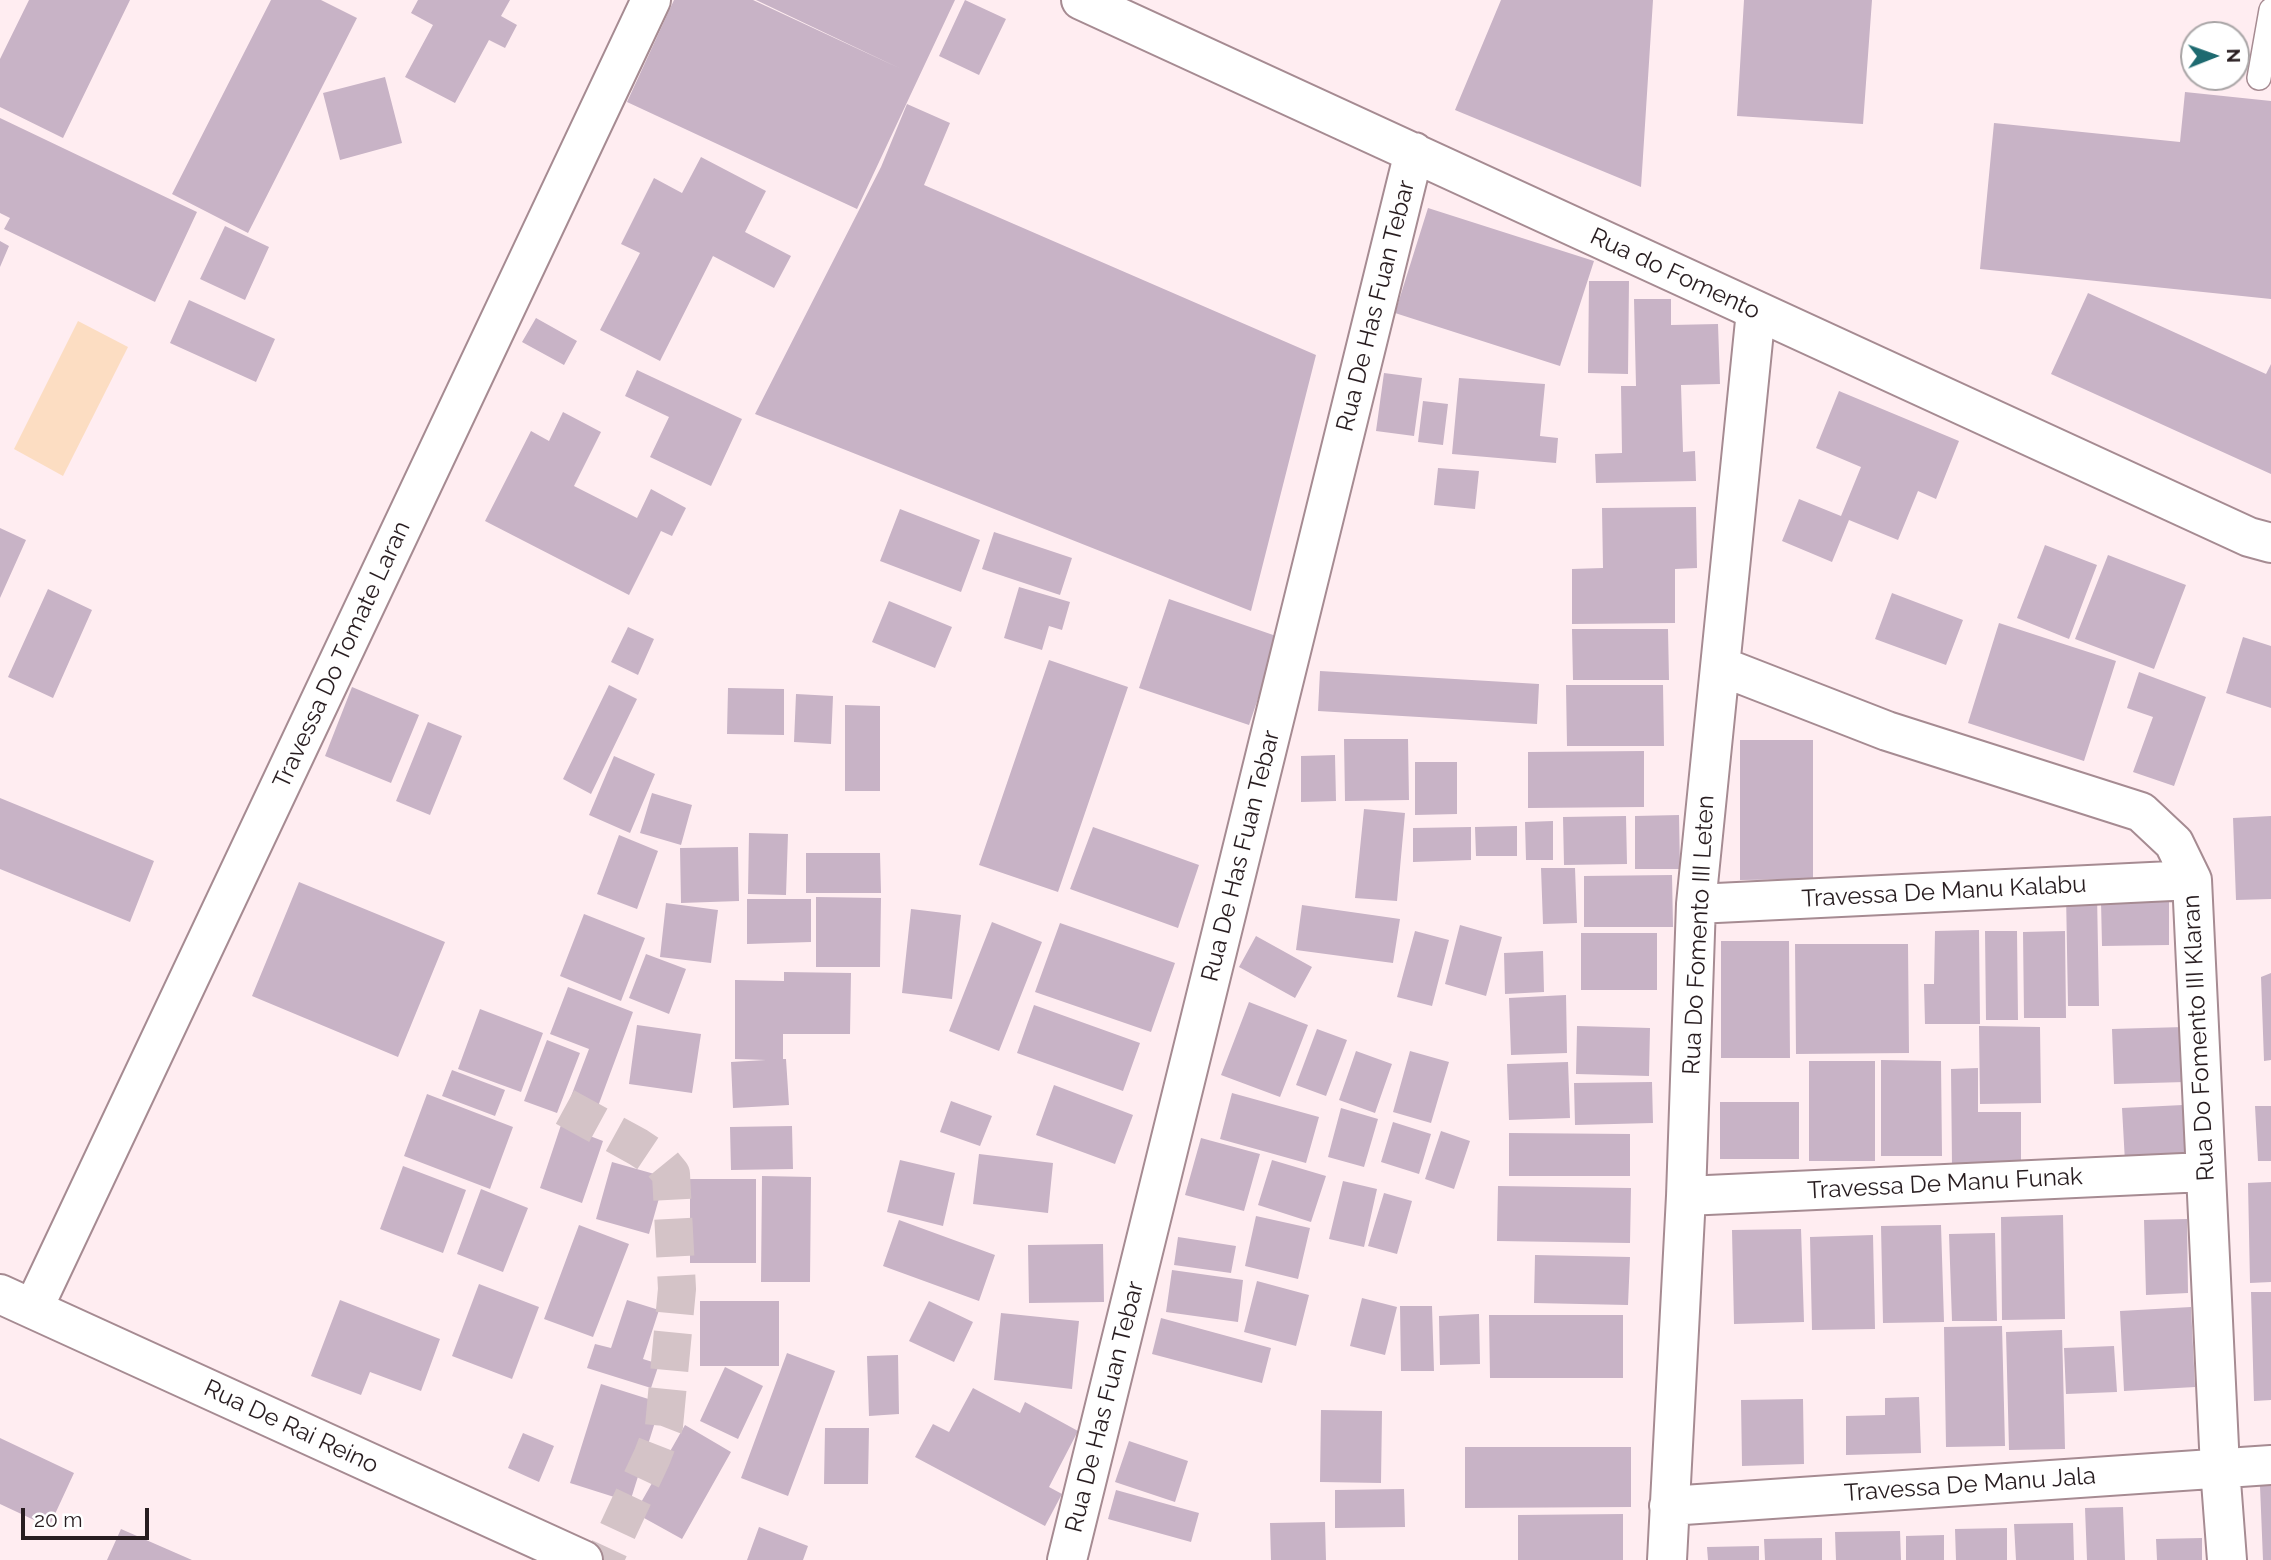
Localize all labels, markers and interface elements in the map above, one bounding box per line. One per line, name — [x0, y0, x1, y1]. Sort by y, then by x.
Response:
north arrow — [2180, 21, 2250, 91]
text: N — [2223, 48, 2245, 63]
street label: Rua De Has Fuan Tebar — [1331, 177, 1421, 435]
street label: Rua do Fomento — [1586, 222, 1764, 326]
street label: Travessa Do Tomate Laran — [267, 517, 417, 793]
street label: Rua De Has Fuan Tebar — [1196, 727, 1286, 985]
street label: Rua Do Fomento III Leten — [1677, 794, 1721, 1076]
street label: Travessa De Manu Kalabu — [1801, 870, 2087, 914]
street label: Rua Do Fomento III Klaran — [2177, 894, 2221, 1182]
street label: Travessa De Manu Funak — [1807, 1162, 2083, 1206]
street label: Rua De Has Fuan Tebar — [1060, 1278, 1150, 1536]
street label: Rua De Rai Reino — [199, 1374, 383, 1480]
street label: Travessa De Manu Jala — [1843, 1462, 2097, 1508]
scale bar — [24, 1494, 152, 1538]
text: 20 m — [34, 1507, 82, 1532]

